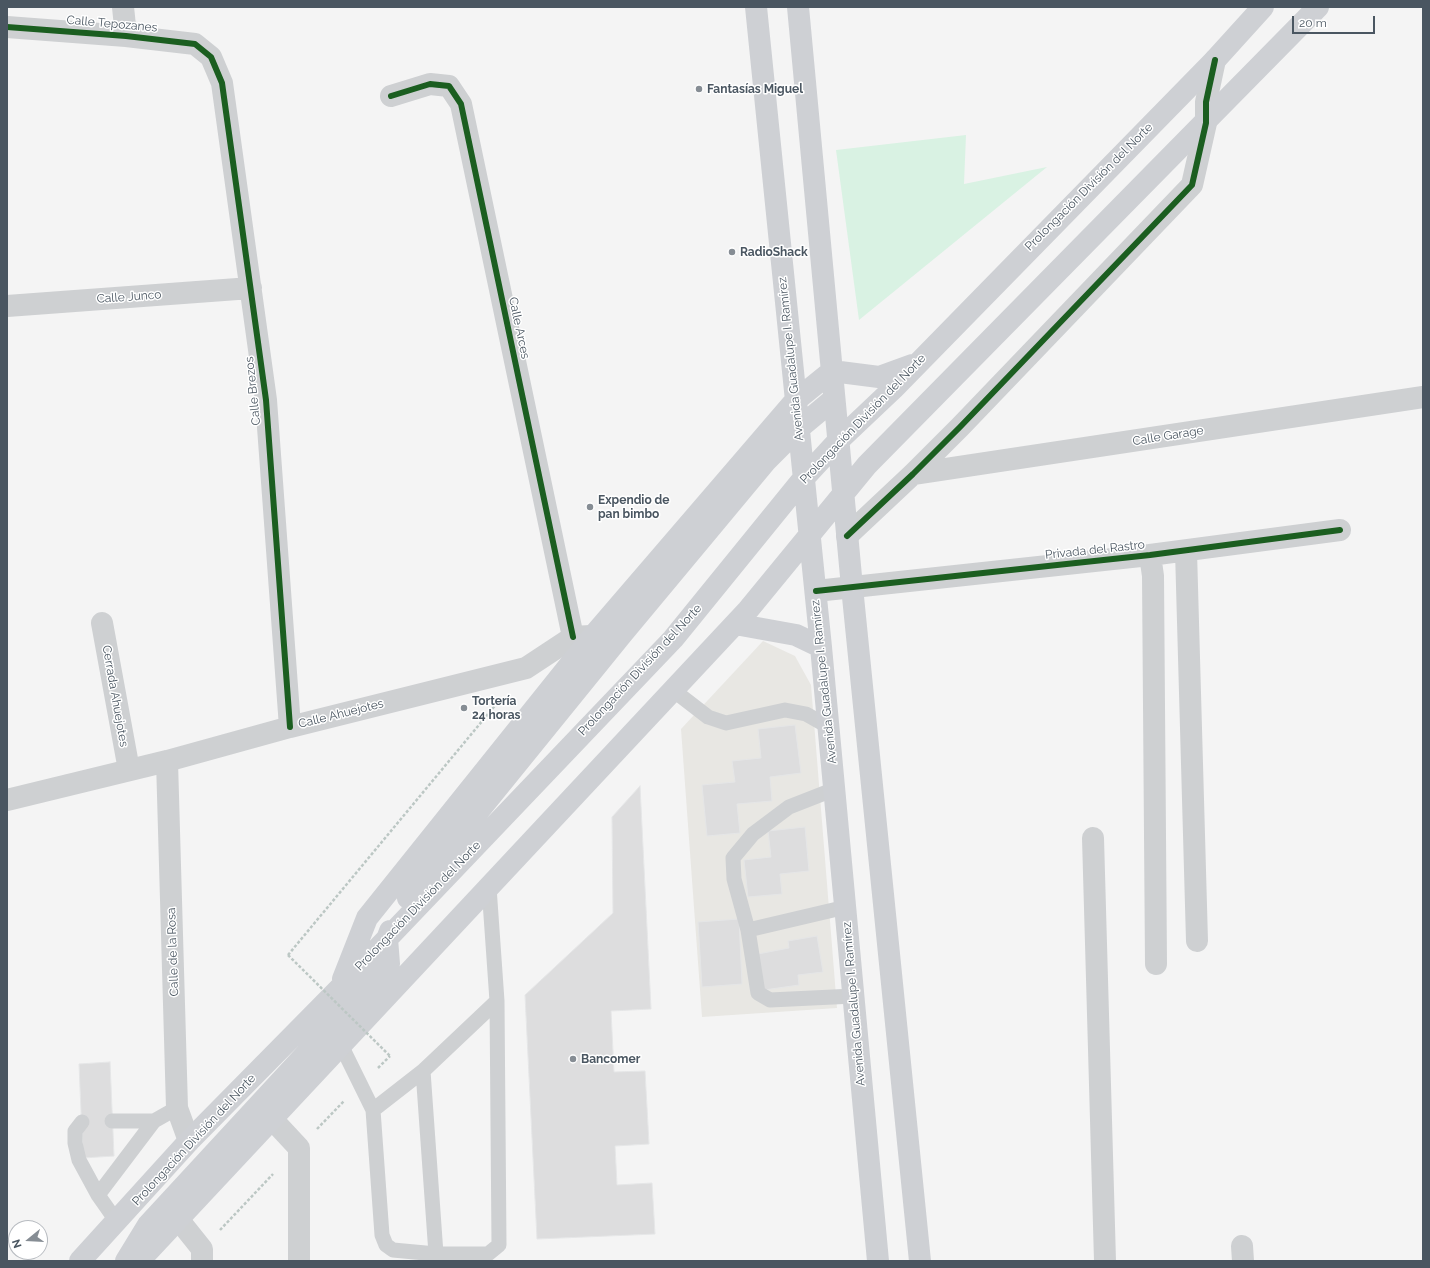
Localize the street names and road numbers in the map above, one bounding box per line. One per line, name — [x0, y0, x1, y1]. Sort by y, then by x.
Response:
street label: Calle Tepozanes — [66, 13, 158, 35]
street label: Prolongación División del Norte — [1022, 120, 1156, 254]
street label: Avenida Guadalupe I. Ramírez — [775, 276, 807, 442]
street label: Calle Junco — [96, 288, 162, 306]
street label: Calle Arces — [505, 296, 533, 360]
street label: Prolongación División del Norte — [797, 351, 929, 487]
street label: Calle Brezos — [242, 356, 264, 426]
street label: Calle Garage — [1131, 423, 1205, 449]
street label: Privada del Rastro — [1044, 538, 1146, 562]
street label: Avenida Guadalupe I. Ramírez — [808, 599, 840, 765]
street label: Prolongación División del Norte — [575, 601, 705, 739]
street label: Cerrada Ahuejotes — [99, 644, 131, 748]
street label: Calle Ahuejotes — [297, 696, 385, 732]
street label: Prolongación División del Norte — [352, 838, 484, 974]
street label: Calle de la Rosa — [164, 907, 182, 997]
street label: Avenida Guadalupe I. Ramírez — [840, 921, 868, 1087]
street label: Prolongación División del Norte — [129, 1071, 259, 1209]

